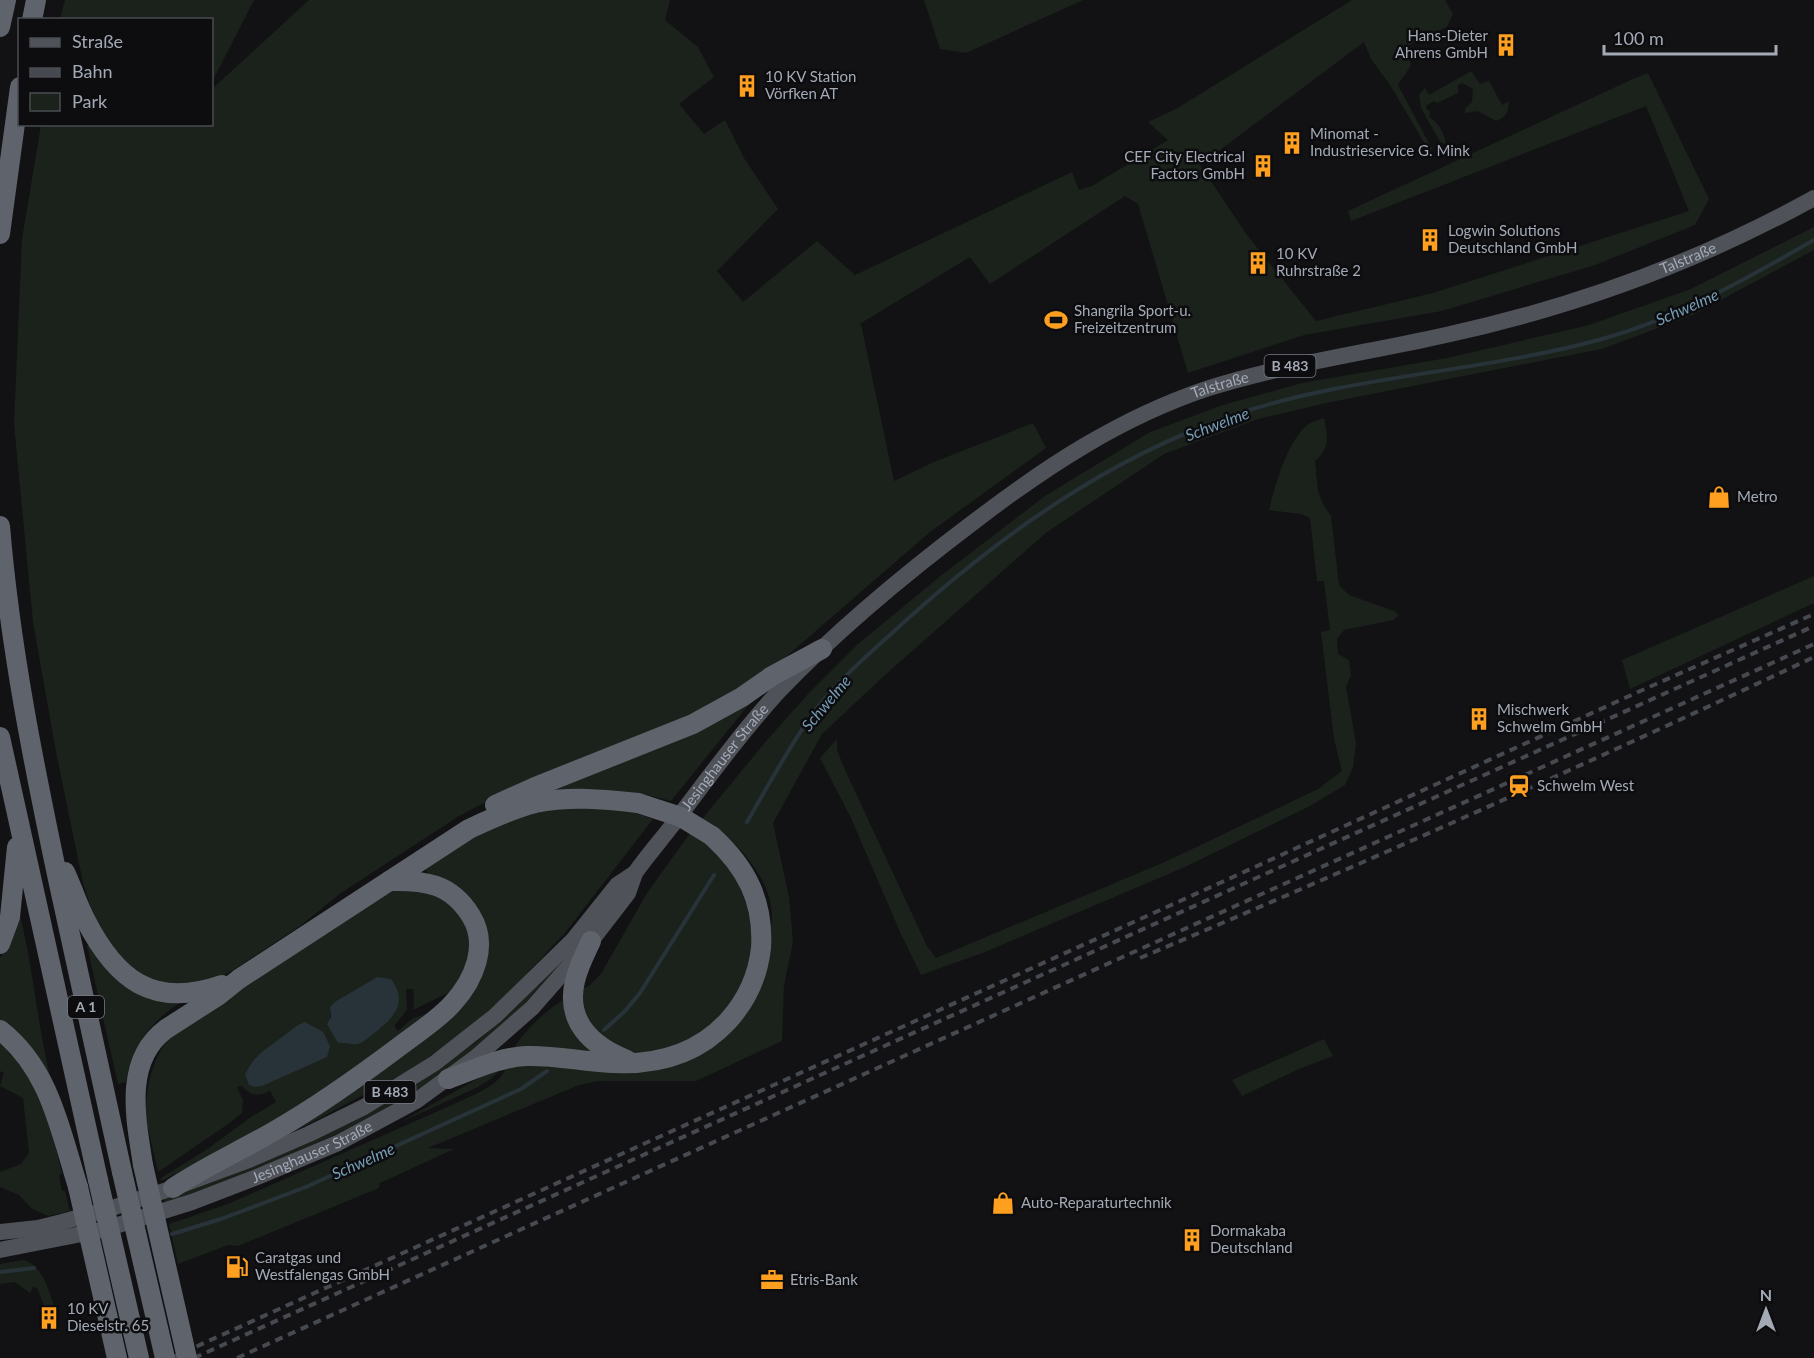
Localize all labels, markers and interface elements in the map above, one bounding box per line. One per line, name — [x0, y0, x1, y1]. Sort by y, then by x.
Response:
legend — [18, 18, 213, 126]
scale bar — [1604, 18, 1776, 56]
place label: Hans-Dieter Ahrens GmbH — [1395, 26, 1489, 61]
text: 100 m — [1613, 27, 1664, 49]
text: Straße — [72, 30, 123, 52]
building icon: Hans-Dieter Ahrens GmbH — [1493, 32, 1519, 58]
text: Bahn — [72, 60, 113, 82]
place label: 10 KV Station Vörfken AT — [765, 67, 856, 102]
building icon: 10 KV Station Vörfken AT — [734, 73, 760, 99]
text: Park — [72, 90, 108, 112]
place label: Minomat - Industrieservice G. Mink — [1310, 124, 1470, 159]
building icon: Minomat - Industrieservice G. Mink — [1279, 130, 1305, 156]
place label: CEF City Electrical Factors GmbH — [1124, 147, 1245, 182]
building icon: CEF City Electrical Factors GmbH — [1250, 153, 1276, 179]
place label: Logwin Solutions Deutschland GmbH — [1448, 221, 1577, 256]
building icon: Logwin Solutions Deutschland GmbH — [1417, 227, 1443, 253]
street label: Talstraße — [1657, 238, 1719, 277]
place label: 10 KV Ruhrstraße 2 — [1276, 244, 1361, 279]
building icon: 10 KV Ruhrstraße 2 — [1245, 250, 1271, 276]
water label: Schwelme — [1652, 284, 1721, 329]
place label: Shangrila Sport-u. Freizeitzentrum — [1074, 301, 1191, 336]
sports icon: Shangrila Sport-u. Freizeitzentrum — [1043, 307, 1069, 333]
road number: B 483 — [1264, 355, 1316, 377]
street label: Talstraße — [1188, 367, 1251, 402]
water label: Schwelme — [1182, 403, 1252, 444]
shop icon: Metro — [1706, 484, 1732, 510]
place label: Metro — [1737, 487, 1778, 505]
water label: Schwelme — [797, 671, 855, 734]
street label: Jesinghauser Straße — [677, 700, 772, 814]
place label: Mischwerk Schwelm GmbH — [1497, 700, 1603, 735]
building icon: Mischwerk Schwelm GmbH — [1466, 706, 1492, 732]
station icon: Schwelm West — [1506, 773, 1532, 799]
place label: Schwelm West — [1537, 776, 1635, 794]
road number: A 1 — [68, 996, 104, 1018]
road number: B 483 — [364, 1081, 416, 1103]
street label: Jesinghauser Straße — [249, 1116, 375, 1186]
water label: Schwelme — [328, 1138, 397, 1183]
shop icon: Auto-Reparaturtechnik — [990, 1190, 1016, 1216]
place label: Auto-Reparaturtechnik — [1021, 1193, 1172, 1211]
place label: Dormakaba Deutschland — [1210, 1221, 1293, 1256]
building icon: Dormakaba Deutschland — [1179, 1227, 1205, 1253]
place label: Caratgas und Westfalengas GmbH — [255, 1248, 390, 1283]
fuel station icon: Caratgas und Westfalengas GmbH — [224, 1254, 250, 1280]
office icon: Etris-Bank — [759, 1267, 785, 1293]
place label: Etris-Bank — [790, 1270, 858, 1288]
north arrow — [1736, 1280, 1796, 1340]
text: N — [1760, 1285, 1772, 1304]
place label: 10 KV Dieselstr. 65 — [67, 1299, 149, 1334]
building icon: 10 KV Dieselstr. 65 — [36, 1305, 62, 1331]

